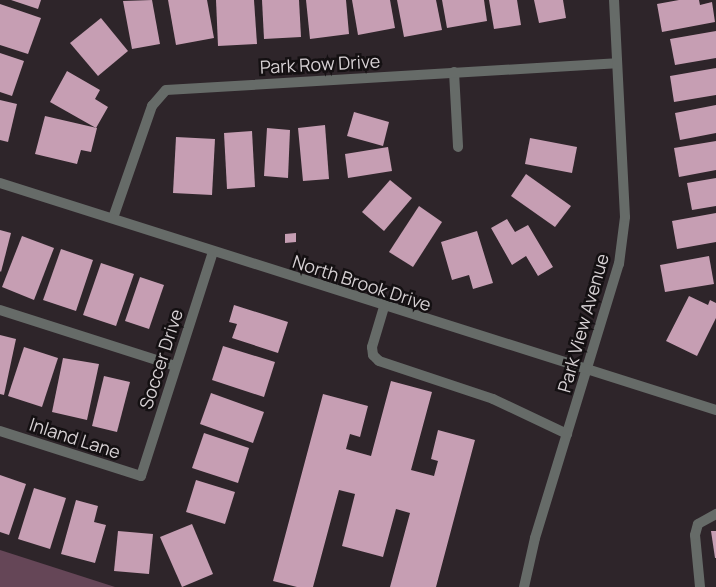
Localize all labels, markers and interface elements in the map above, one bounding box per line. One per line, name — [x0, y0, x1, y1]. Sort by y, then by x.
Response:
street label: Park Row Drive — [259, 50, 381, 78]
street label: North Brook Drive — [290, 250, 434, 316]
street label: Park View Avenue — [553, 251, 613, 395]
street label: Soccer Drive — [135, 306, 187, 412]
street label: Inland Lane — [27, 413, 123, 463]

